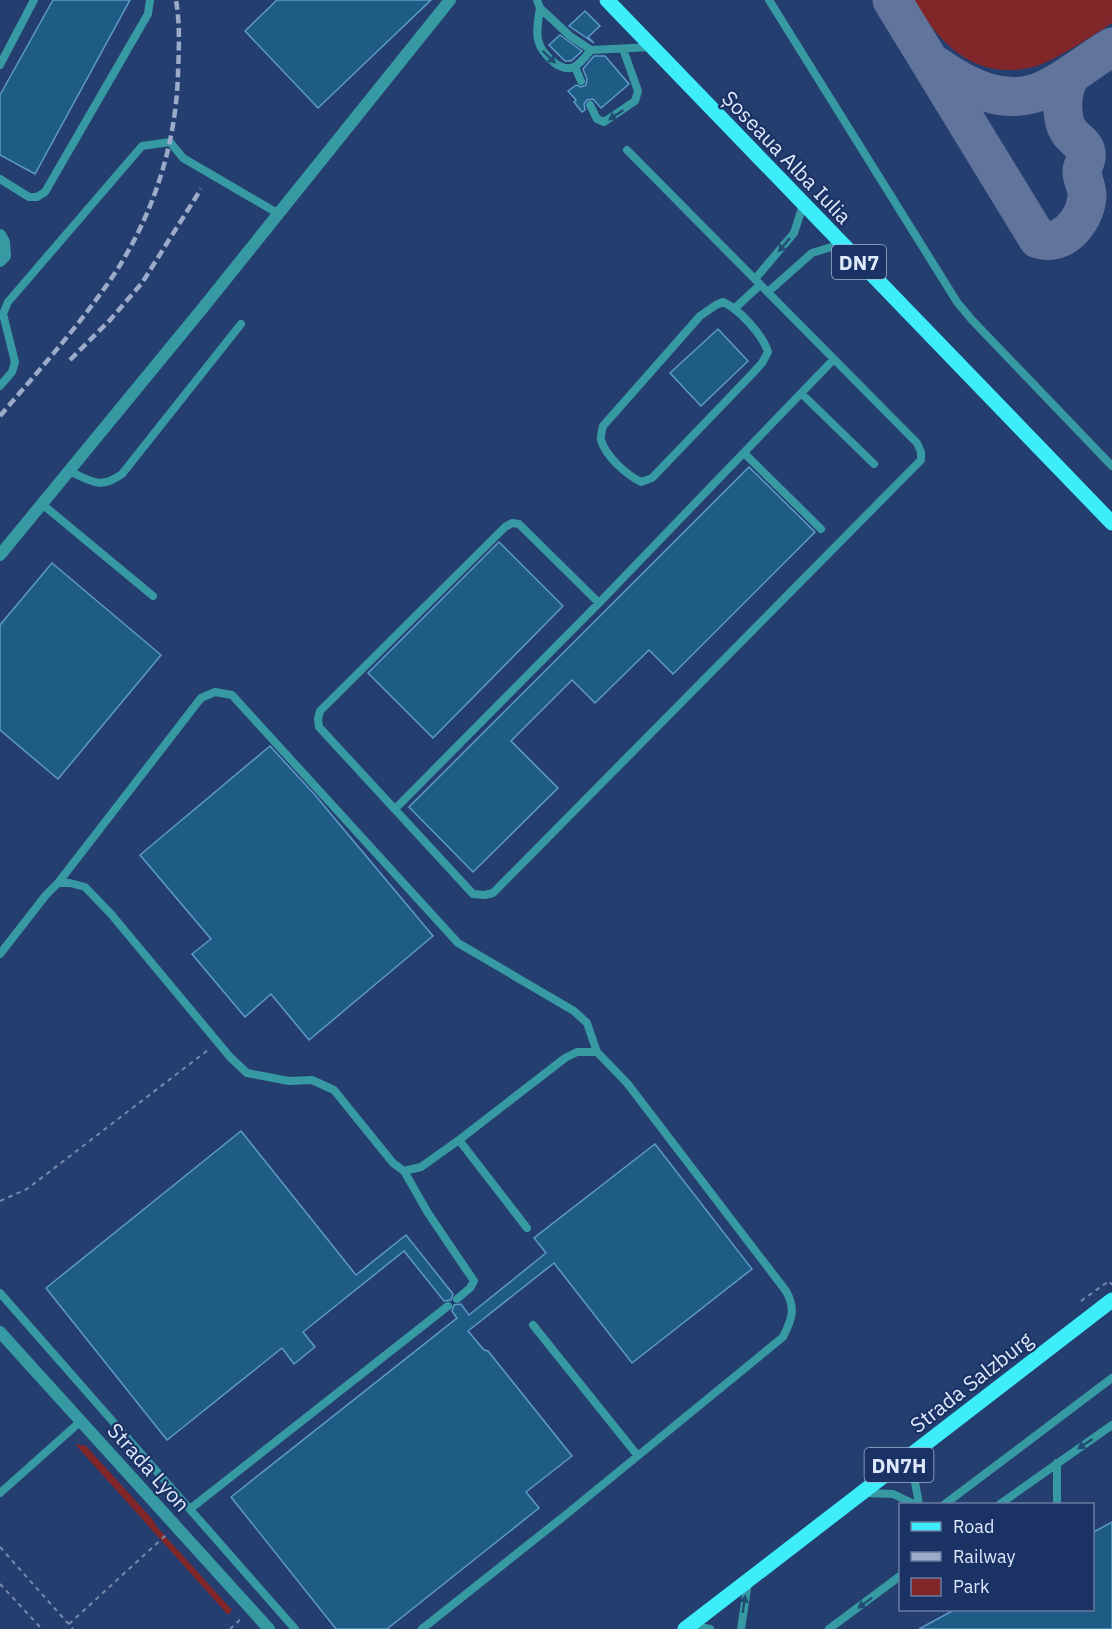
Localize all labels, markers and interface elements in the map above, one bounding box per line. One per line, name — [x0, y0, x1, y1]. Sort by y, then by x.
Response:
one-way arrow — [542, 50, 557, 64]
street label: Șoseaua Alba Iulia — [716, 84, 858, 230]
one-way arrow — [608, 109, 624, 121]
one-way arrow — [778, 237, 791, 252]
road number: DN7 — [832, 245, 886, 279]
street label: Strada Salzburg — [904, 1325, 1038, 1439]
street label: Strada Lyon — [102, 1417, 196, 1517]
one-way arrow — [1077, 1438, 1093, 1450]
road number: DN7H — [864, 1448, 934, 1482]
legend — [899, 1503, 1094, 1611]
text: Road — [953, 1515, 994, 1538]
text: Railway — [953, 1545, 1015, 1568]
text: Park — [953, 1575, 990, 1598]
one-way arrow — [740, 1595, 749, 1614]
one-way arrow — [857, 1596, 872, 1608]

